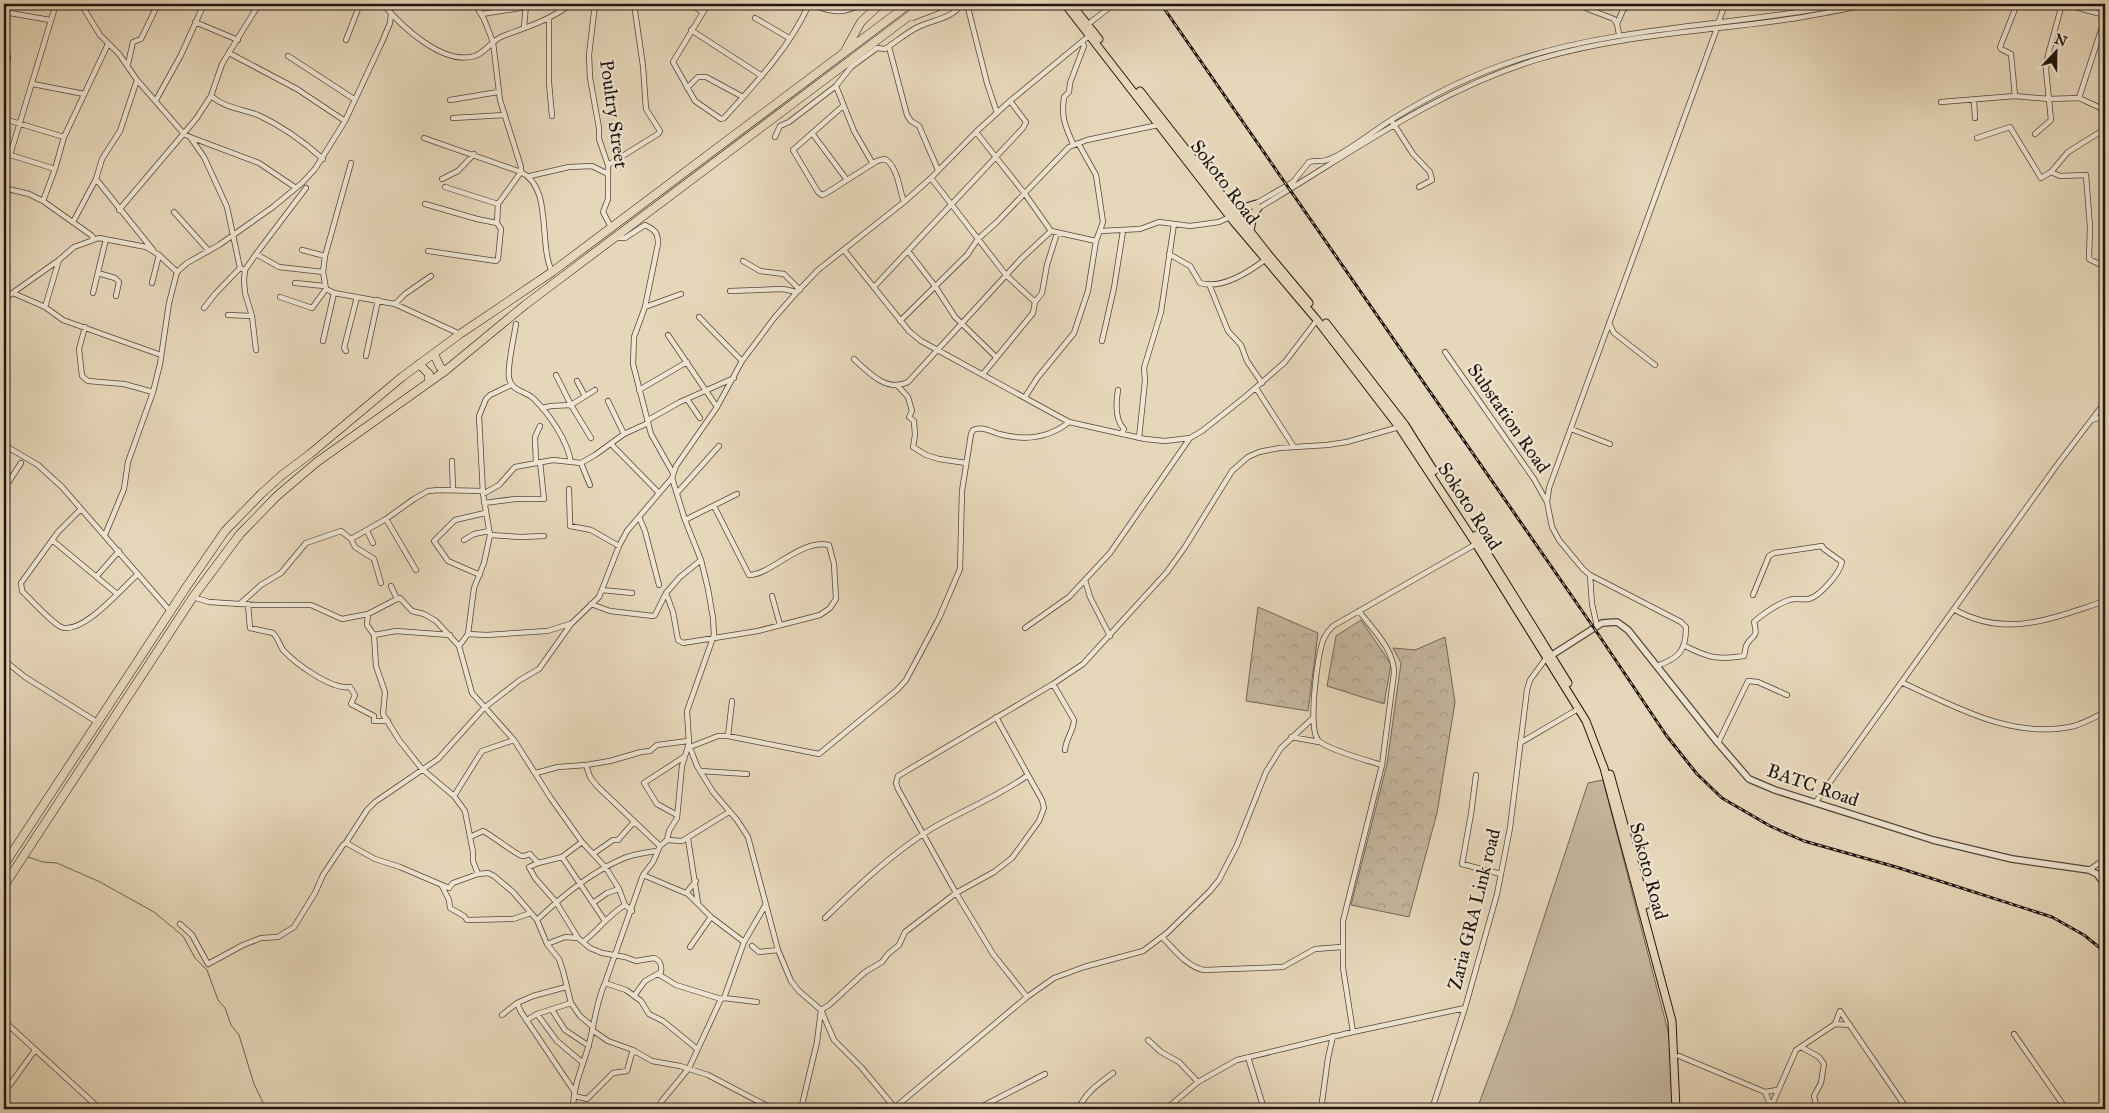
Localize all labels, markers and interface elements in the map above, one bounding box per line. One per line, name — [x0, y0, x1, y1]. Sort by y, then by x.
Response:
north arrow — [2032, 28, 2082, 78]
text: N — [2052, 30, 2069, 51]
street label: Poultry Street — [595, 58, 633, 170]
street label: Sokoto Road — [1186, 135, 1265, 229]
street label: Substation Road — [1463, 359, 1556, 478]
street label: Sokoto Road — [1433, 458, 1507, 555]
street label: BATC Road — [1764, 759, 1862, 812]
street label: Sokoto Road — [1625, 820, 1673, 923]
street label: Zaria GRA Link road — [1443, 826, 1505, 992]

